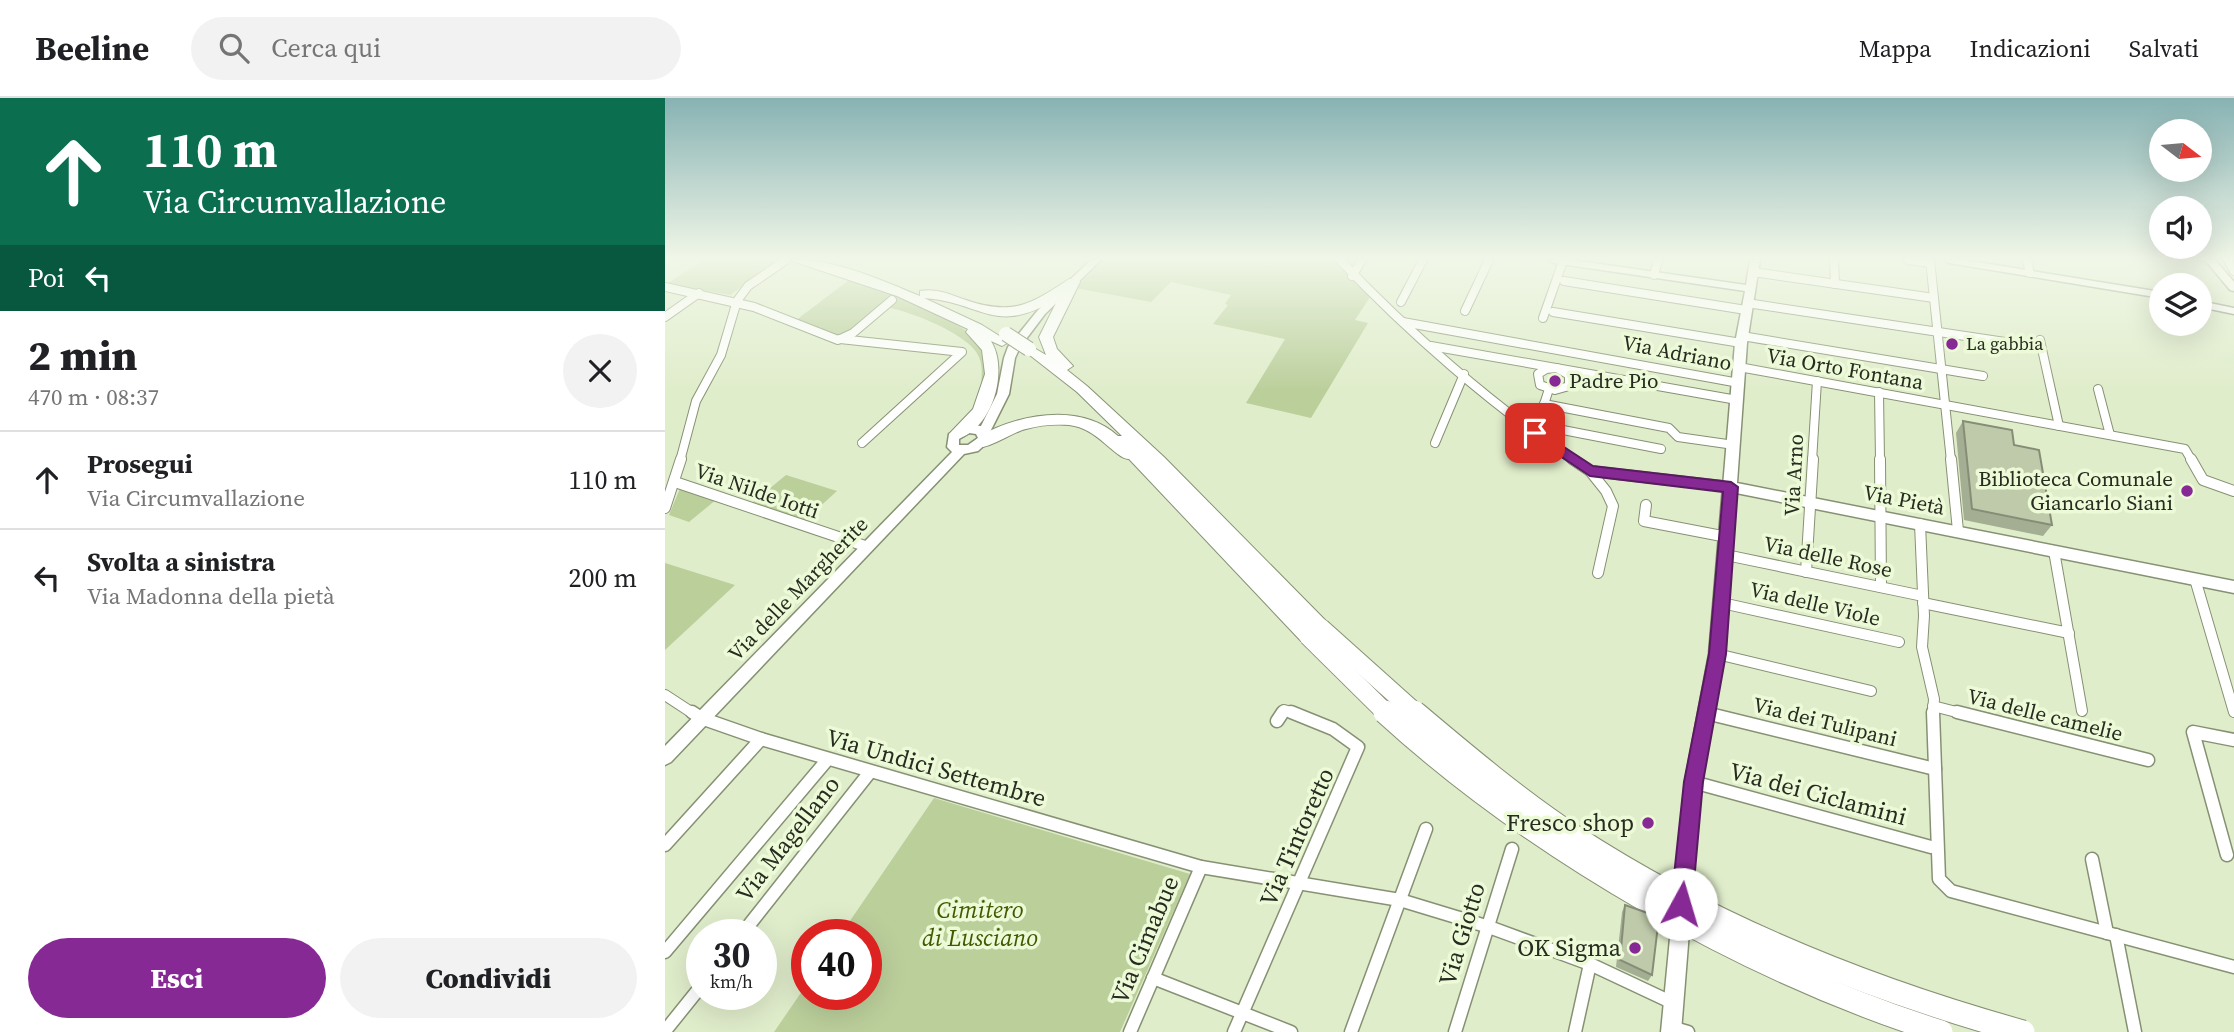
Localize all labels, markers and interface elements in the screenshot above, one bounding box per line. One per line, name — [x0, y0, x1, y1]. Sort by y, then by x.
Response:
search box — [191, 17, 681, 80]
text: Beeline — [35, 26, 149, 71]
icon: search — [215, 29, 253, 67]
text: Cerca qui — [271, 30, 381, 66]
text: Mappa — [1859, 32, 1932, 65]
text: Indicazioni — [1970, 32, 2091, 65]
text: Salvati — [2129, 32, 2199, 65]
text: 110 m — [143, 116, 278, 183]
north arrow — [2149, 119, 2212, 182]
map controls — [2149, 119, 2212, 336]
icon: ahead — [28, 126, 119, 217]
text: Via Circumvallazione — [143, 180, 446, 224]
button: sound — [2149, 196, 2212, 259]
icon: left — [79, 259, 117, 297]
text: Poi — [28, 260, 65, 296]
button: layers — [2149, 273, 2212, 336]
text: 2 min — [28, 326, 138, 384]
street label: Via Adriano — [1620, 328, 1734, 377]
place label: La gabbia — [1966, 331, 2044, 356]
button: close — [563, 334, 637, 408]
marker: La gabbia — [1944, 336, 1960, 352]
street label: Via Orto Fontana — [1764, 340, 1926, 397]
place label: Padre Pio — [1569, 366, 1659, 395]
marker: Padre Pio — [1547, 373, 1563, 389]
text: 470 m · 08:37 — [28, 381, 159, 413]
pin — [1505, 403, 1565, 463]
icon: arrive — [1516, 414, 1554, 452]
street label: Via Arno — [1777, 433, 1810, 517]
text: Prosegui — [87, 446, 193, 482]
street label: Via Nilde Iotti — [691, 456, 823, 525]
icon: ahead — [28, 461, 66, 499]
text: 110 m — [569, 462, 637, 498]
place label: Biblioteca Comunale Giancarlo Siani — [1978, 464, 2173, 517]
street label: Via Pietà — [1861, 477, 1948, 522]
text: Via Circumvallazione — [87, 482, 305, 514]
marker: Biblioteca Comunale Giancarlo Siani — [2179, 483, 2195, 499]
street label: Via delle Margherite — [721, 510, 874, 667]
street label: Via delle Rose — [1761, 529, 1895, 584]
text: Svolta a sinistra — [87, 544, 275, 580]
icon: left — [28, 559, 66, 597]
text: 200 m — [569, 560, 637, 596]
street label: Via delle Viole — [1747, 574, 1883, 633]
text: Via Madonna della pietà — [87, 580, 335, 612]
street label: Via delle camelie — [1964, 681, 2126, 748]
street label: Via dei Tulipani — [1750, 690, 1900, 753]
street label: Via Undici Settembre — [822, 720, 1050, 815]
street label: Via dei Ciclamini — [1726, 754, 1910, 833]
street label: Via Tintoretto — [1251, 762, 1342, 911]
street label: Via Magellano — [728, 769, 847, 909]
place label: Fresco shop — [1506, 806, 1634, 839]
marker: Fresco shop — [1640, 815, 1656, 831]
position arrow — [1644, 867, 1718, 941]
street label: Via Cimabue — [1103, 871, 1186, 1009]
street label: Via Giotto — [1430, 878, 1493, 989]
park label: Cimitero di Lusciano — [922, 893, 1038, 954]
speed limit sign: 40 — [791, 919, 882, 1010]
text: 30 — [713, 931, 750, 979]
place label: OK Sigma — [1517, 931, 1622, 964]
button: Esci — [28, 938, 326, 1018]
button: Condividi — [340, 938, 637, 1018]
marker: OK Sigma — [1627, 940, 1643, 956]
text: km/h — [710, 969, 753, 994]

